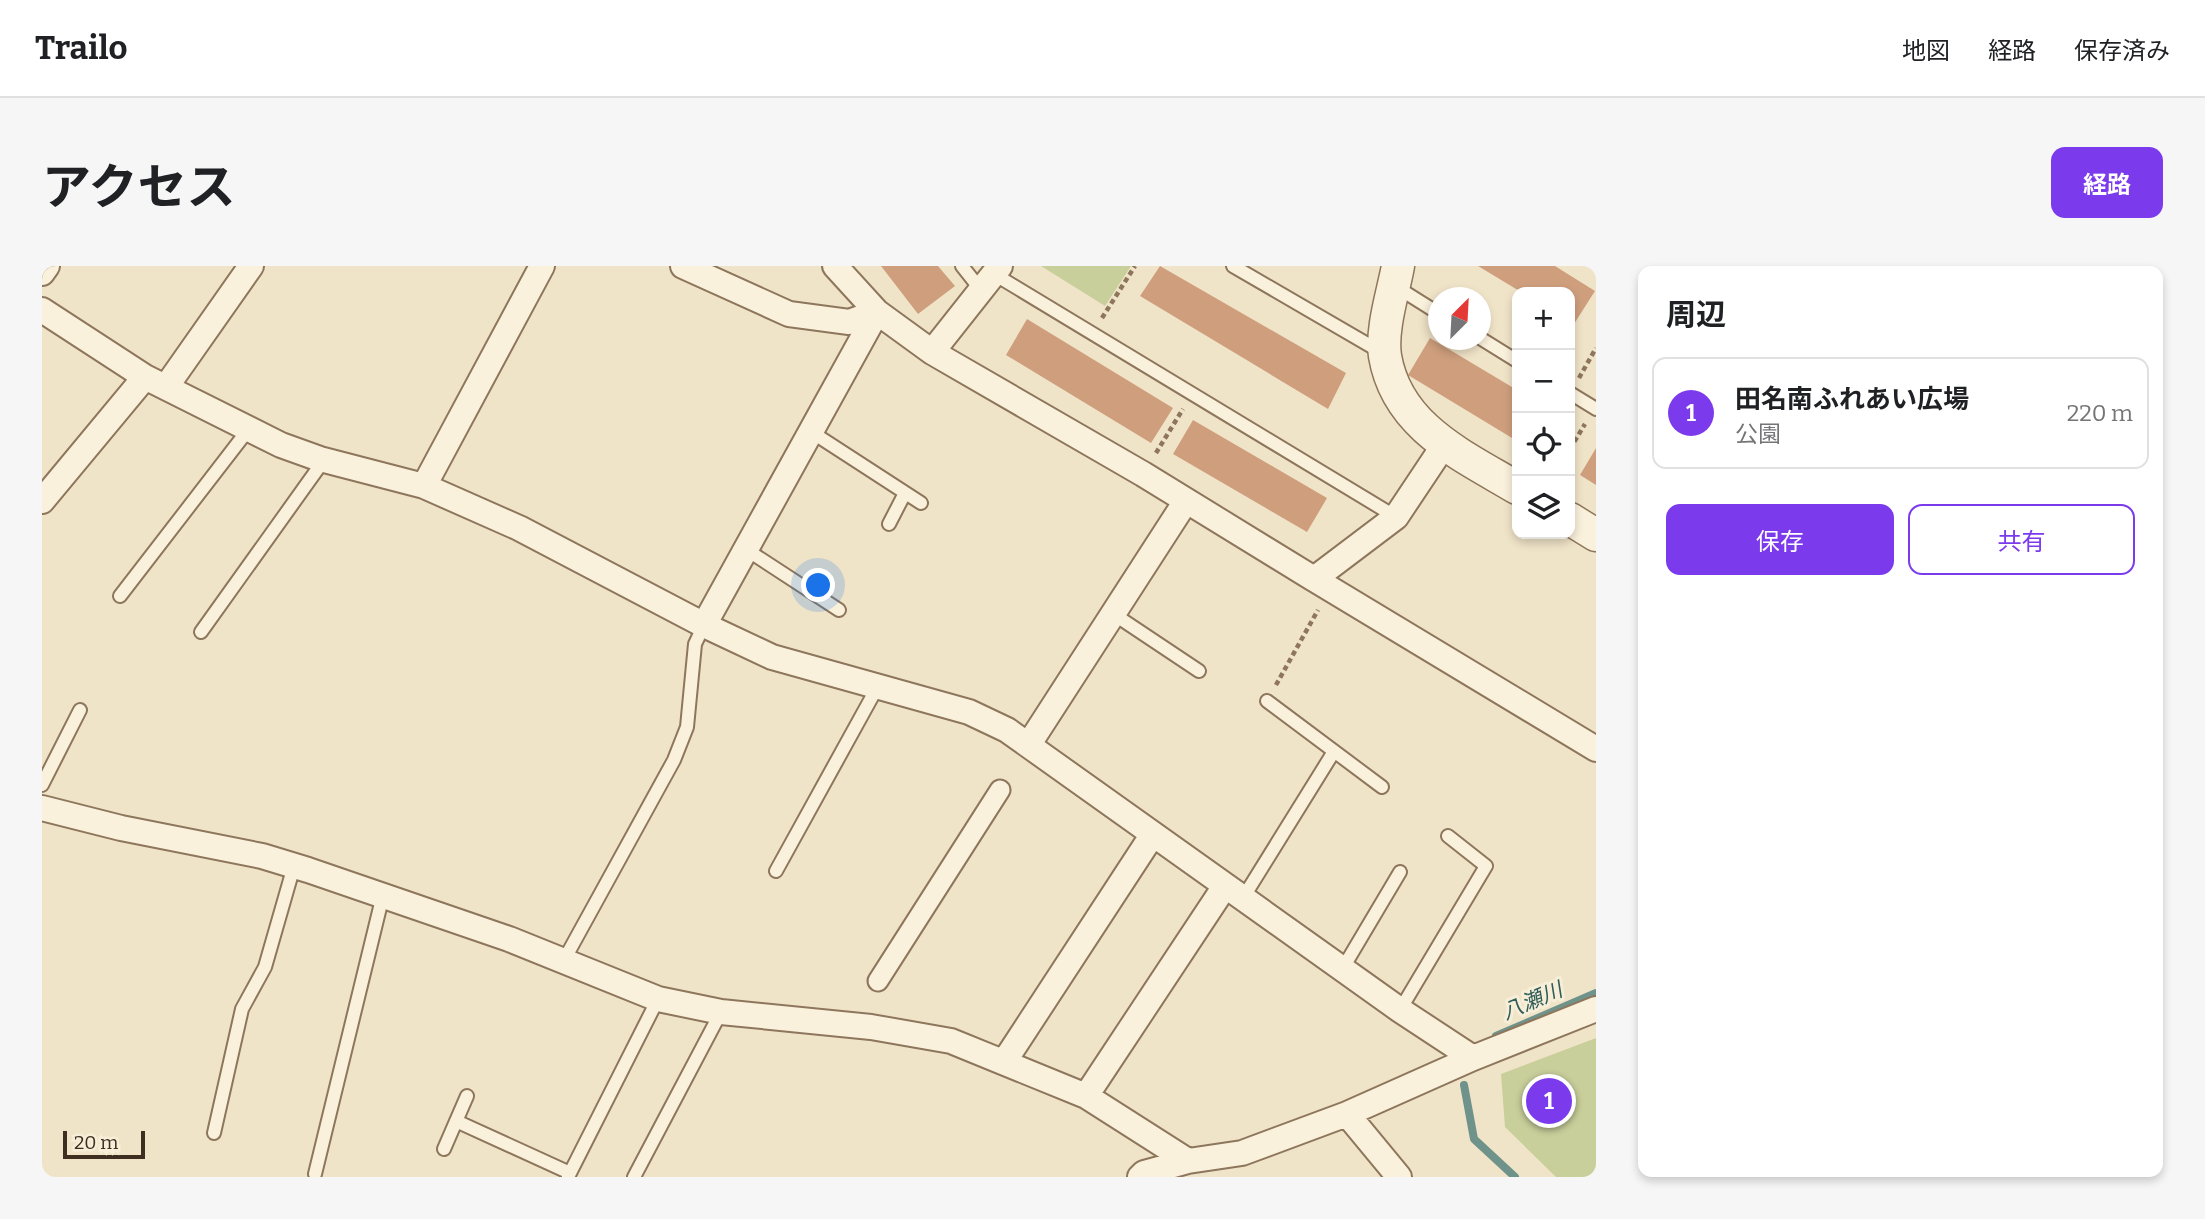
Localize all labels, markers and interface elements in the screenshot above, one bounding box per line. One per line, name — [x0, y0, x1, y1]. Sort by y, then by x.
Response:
text: Trailo — [35, 28, 128, 68]
text: 地図 — [1902, 37, 1950, 65]
text: 経路 — [1988, 37, 2036, 65]
text: 保存済み — [2074, 37, 2170, 65]
button: 経路 — [2051, 147, 2163, 218]
text: アクセス — [42, 158, 236, 217]
north arrow — [1428, 287, 1491, 350]
map controls — [1512, 287, 1575, 539]
button: + — [1512, 287, 1575, 350]
text: 周辺 — [1666, 297, 1726, 333]
button: − — [1512, 350, 1575, 413]
text: 田名南ふれあい広場 — [1735, 384, 1969, 415]
text: 1 — [1686, 399, 1696, 427]
text: 220 m — [2067, 399, 2133, 427]
button: locate — [1512, 413, 1575, 476]
text: 公園 — [1735, 420, 1781, 448]
button: layers — [1512, 476, 1575, 539]
button: 保存 — [1666, 504, 1894, 575]
button: 共有 — [1908, 504, 2135, 575]
your location — [801, 568, 835, 602]
water label: 八瀬川 — [1498, 976, 1568, 1025]
pin: 1 — [1526, 1075, 1572, 1127]
scale bar — [63, 1128, 145, 1160]
text: 20 m — [74, 1131, 118, 1154]

